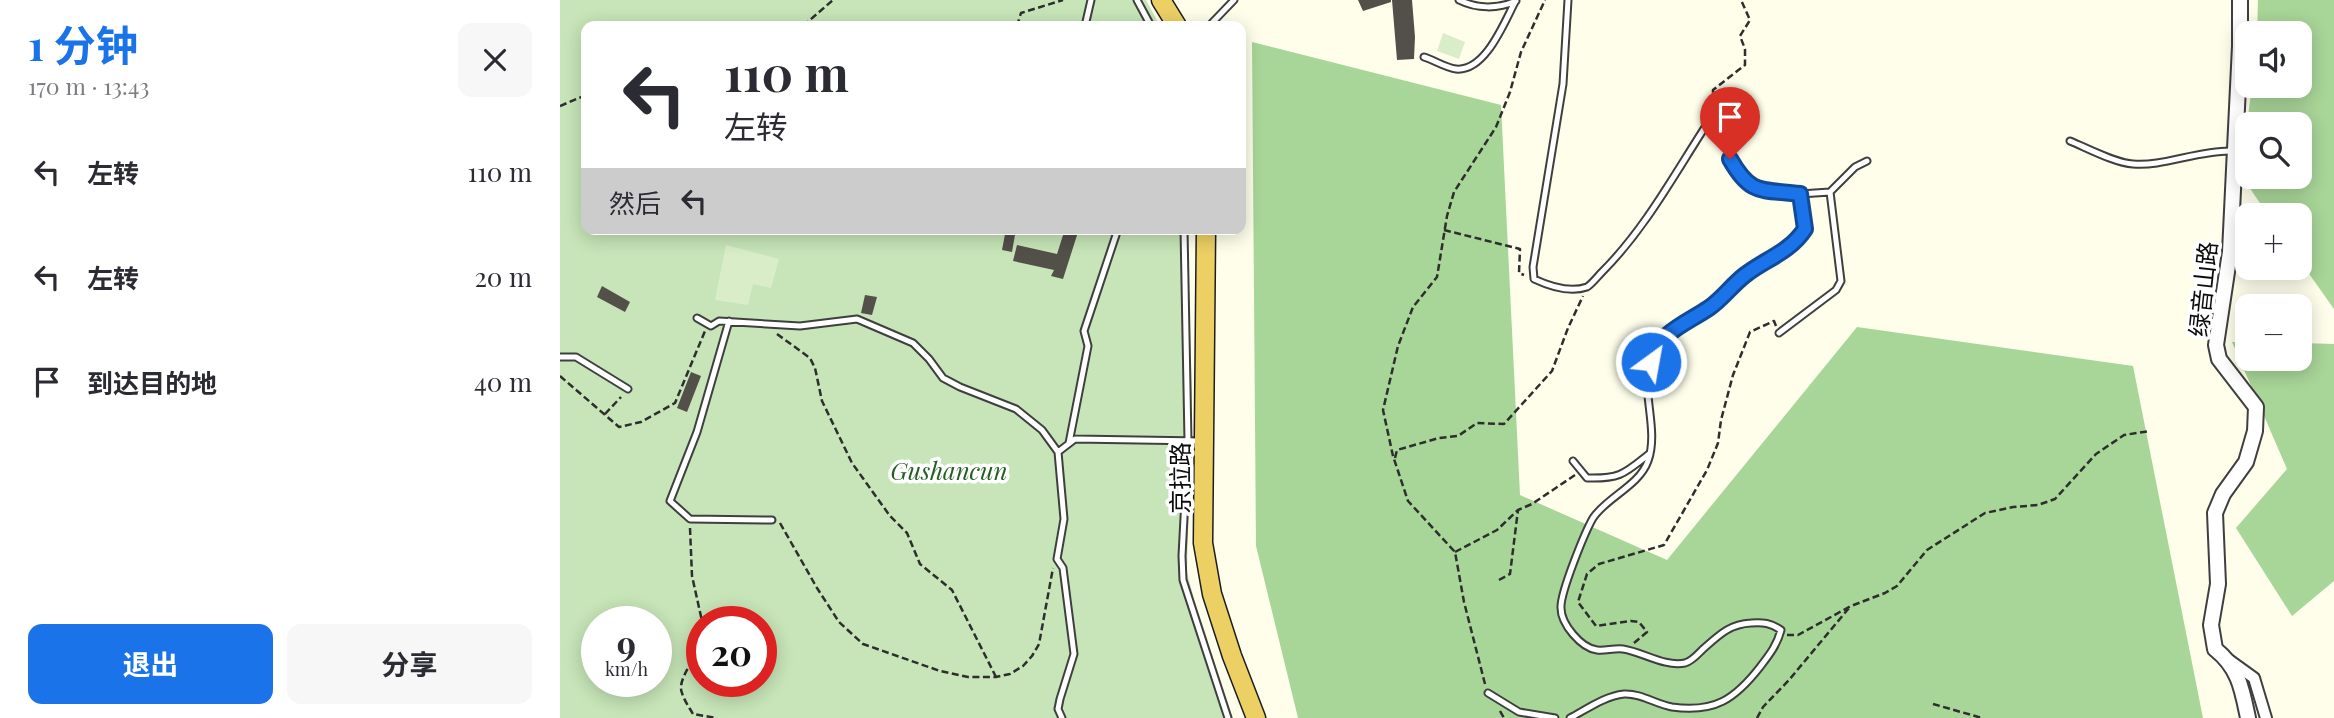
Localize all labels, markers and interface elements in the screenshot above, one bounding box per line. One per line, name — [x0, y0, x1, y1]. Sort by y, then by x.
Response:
text: 1 分钟 — [28, 16, 138, 72]
map controls — [2235, 21, 2312, 371]
button: sound — [2235, 21, 2312, 98]
button: close — [458, 23, 532, 97]
text: 110 m — [724, 39, 849, 104]
icon: left — [609, 49, 700, 140]
text: 170 m · 13:43 — [28, 70, 149, 101]
pin — [1700, 87, 1760, 159]
icon: arrive — [1711, 98, 1749, 136]
text: 左转 — [724, 104, 788, 147]
button: search — [2235, 112, 2312, 189]
icon: left — [28, 153, 66, 191]
text: 110 m — [468, 154, 532, 189]
text: 左转 — [87, 155, 139, 190]
icon: left — [675, 182, 713, 220]
text: 然后 — [609, 185, 661, 220]
button: + — [2235, 203, 2312, 280]
street label: 绿音山路 — [2181, 240, 2223, 338]
icon: left — [28, 258, 66, 296]
text: 20 m — [474, 259, 532, 294]
text: 左转 — [87, 260, 139, 295]
button: − — [2235, 294, 2312, 371]
position arrow — [1614, 325, 1688, 399]
icon: arrive — [28, 363, 66, 401]
text: 40 m — [474, 364, 532, 399]
text: 到达目的地 — [87, 365, 217, 400]
street label: 京拉路 — [1163, 442, 1195, 514]
park label: Gushancun — [891, 454, 1007, 486]
speed limit sign: 20 — [686, 606, 777, 697]
text: 9 — [617, 619, 636, 666]
button: 退出 — [28, 624, 273, 704]
button: 分享 — [287, 624, 532, 704]
text: km/h — [605, 657, 648, 681]

